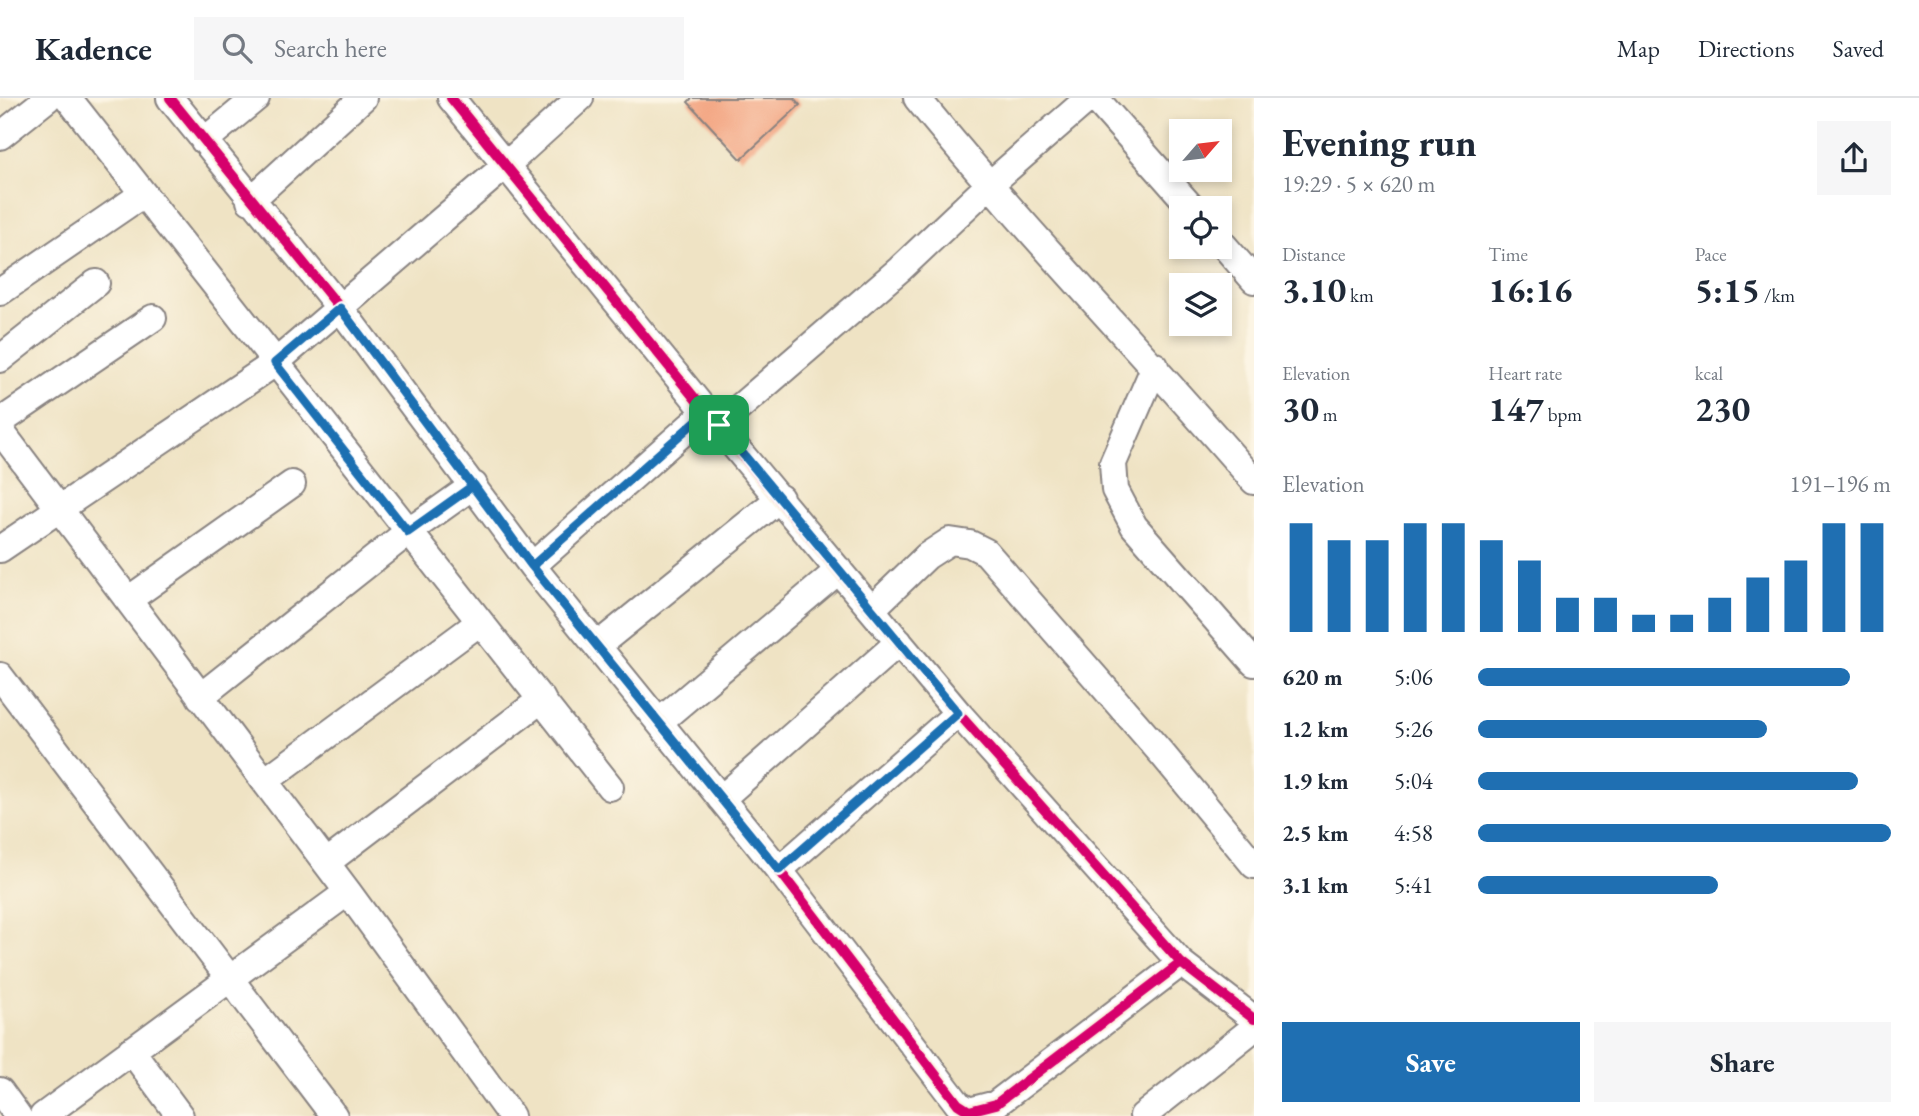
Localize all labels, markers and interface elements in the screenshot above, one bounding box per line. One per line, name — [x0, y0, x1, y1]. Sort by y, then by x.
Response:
search box — [194, 17, 684, 80]
text: Kadence — [35, 27, 152, 70]
icon: search — [218, 29, 256, 67]
text: Search here — [274, 31, 387, 65]
text: Map — [1617, 33, 1660, 64]
text: Directions — [1698, 33, 1795, 64]
text: Saved — [1833, 33, 1884, 64]
text: Evening run — [1282, 118, 1477, 167]
north arrow — [1169, 119, 1232, 182]
map controls — [1169, 119, 1232, 336]
button: share — [1817, 121, 1891, 195]
text: 19:29 · 5 × 620 m — [1282, 169, 1435, 199]
button: locate — [1169, 196, 1232, 259]
text: Distance — [1282, 242, 1345, 267]
text: Time — [1488, 242, 1528, 267]
text: Pace — [1695, 242, 1727, 267]
text: 3.10 — [1282, 267, 1346, 312]
text: 16:16 — [1488, 267, 1572, 312]
text: 5:15 — [1695, 267, 1760, 312]
button: layers — [1169, 273, 1232, 336]
text: km — [1346, 283, 1374, 308]
text: /km — [1760, 283, 1795, 308]
text: Elevation — [1282, 361, 1350, 386]
text: Heart rate — [1488, 361, 1562, 386]
text: kcal — [1695, 361, 1723, 386]
text: 30 — [1282, 386, 1319, 431]
text: 147 — [1488, 386, 1544, 431]
text: 230 — [1695, 386, 1750, 431]
pin — [689, 395, 749, 455]
text: m — [1319, 402, 1338, 427]
text: bpm — [1544, 402, 1582, 427]
icon: arrive — [700, 406, 738, 444]
text: Elevation — [1282, 469, 1365, 499]
text: 191–196 m — [1790, 469, 1891, 499]
text: 620 m — [1282, 662, 1343, 692]
text: 5:06 — [1394, 662, 1433, 692]
text: 1.2 km — [1282, 714, 1349, 744]
text: 5:26 — [1394, 714, 1433, 744]
text: 1.9 km — [1282, 766, 1349, 796]
text: 5:04 — [1394, 766, 1433, 796]
text: 2.5 km — [1282, 818, 1349, 848]
text: 4:58 — [1394, 818, 1433, 848]
text: 3.1 km — [1282, 870, 1349, 900]
text: 5:41 — [1394, 870, 1433, 900]
button: Save — [1282, 1022, 1580, 1102]
button: Share — [1594, 1022, 1891, 1102]

